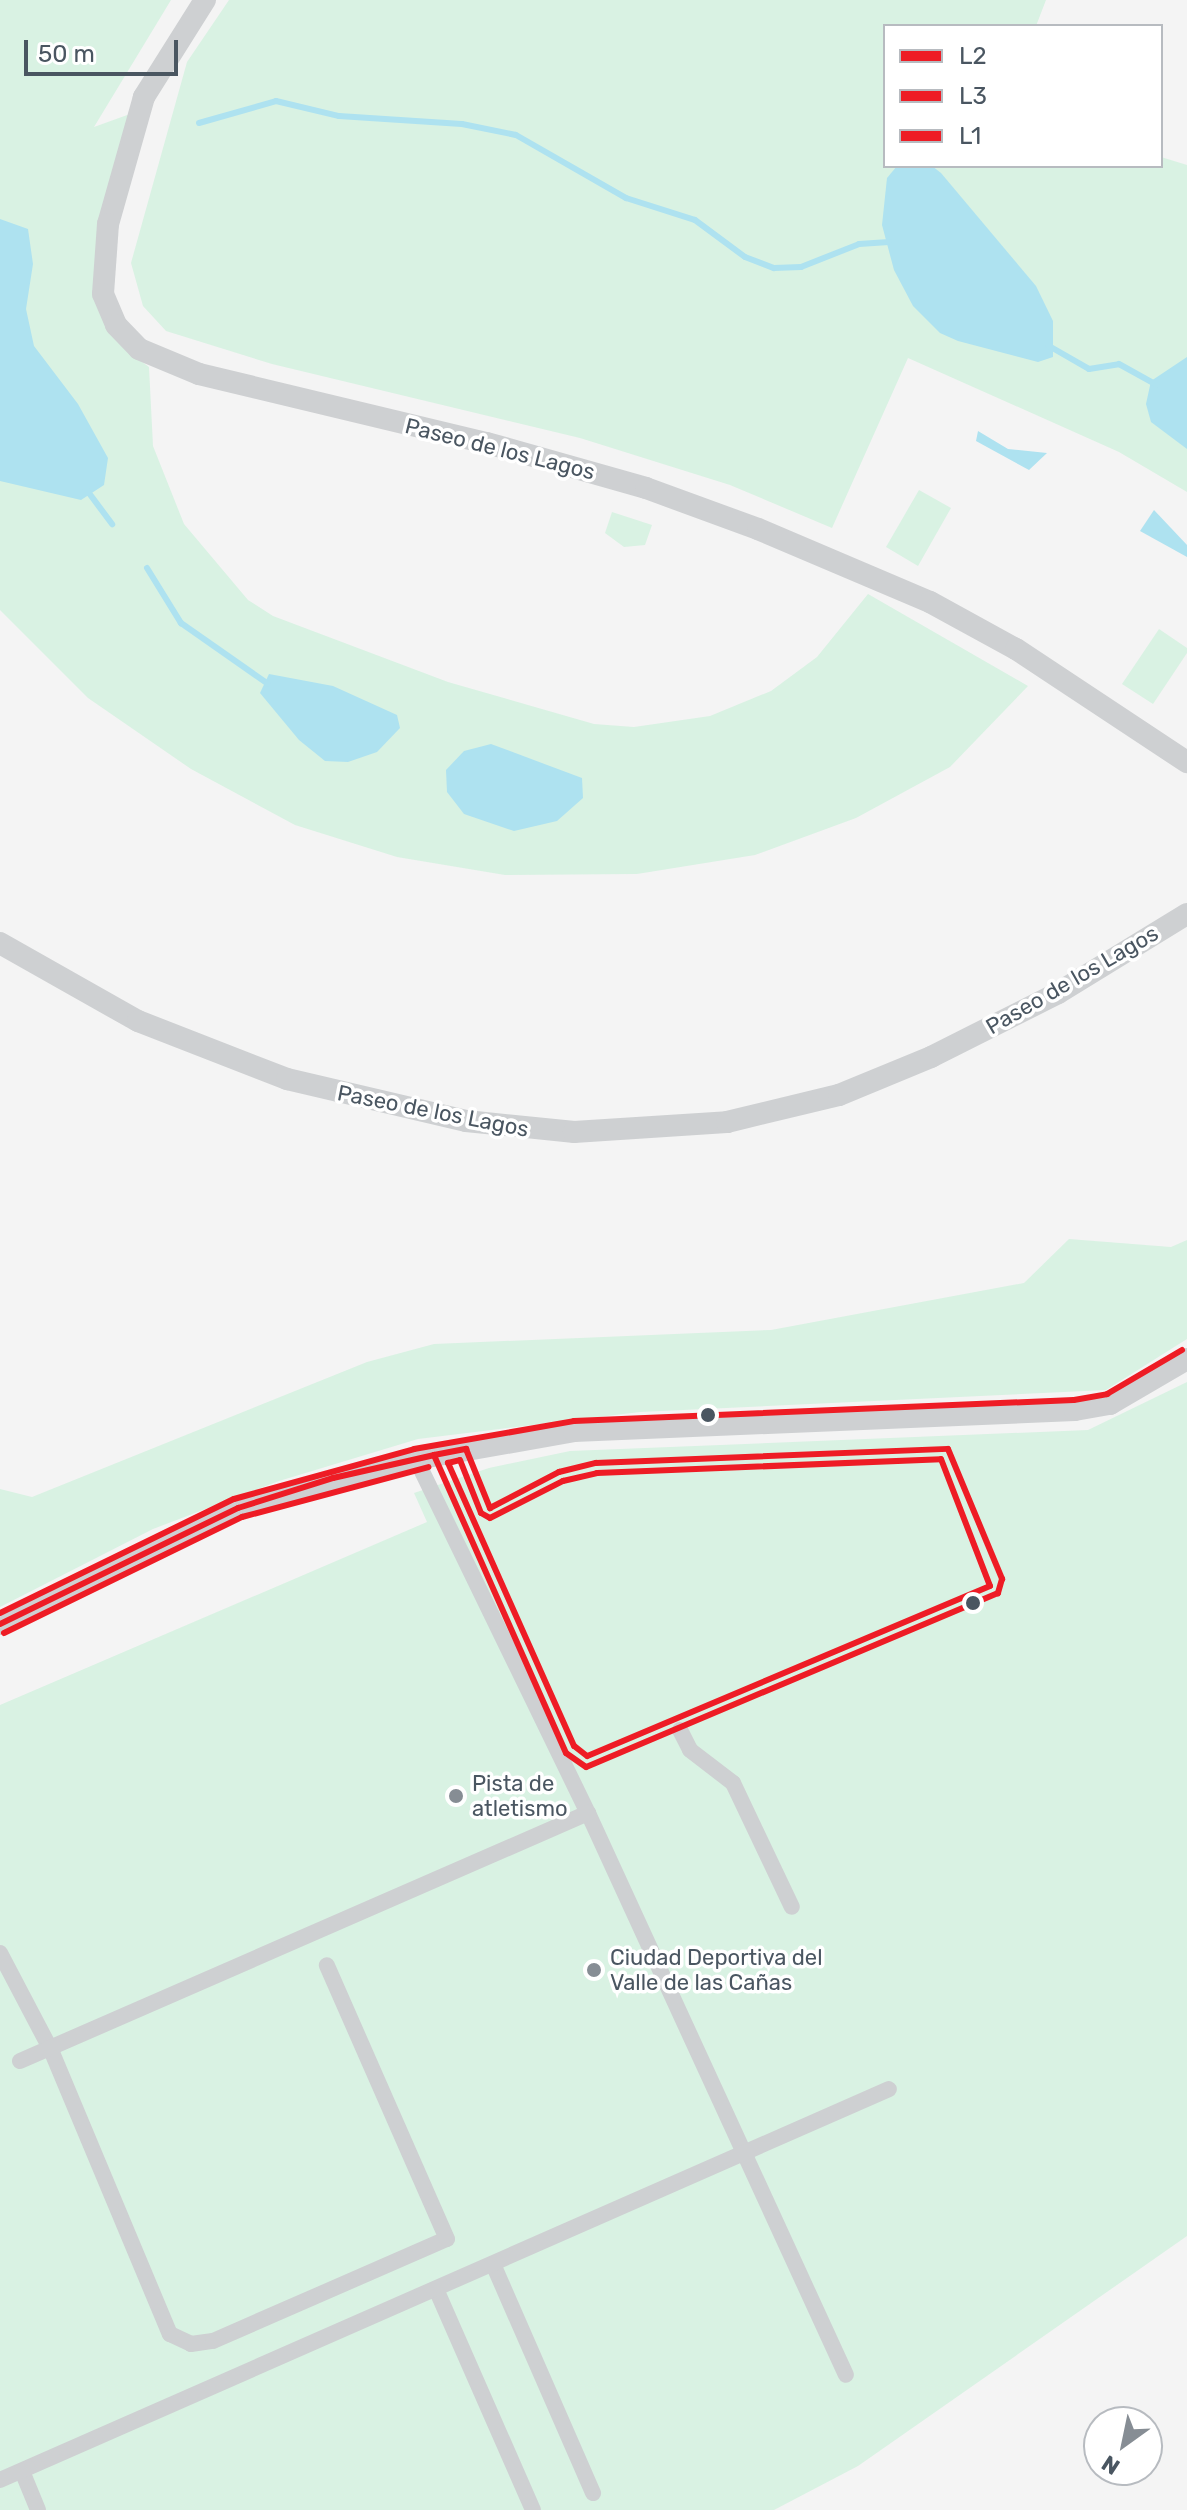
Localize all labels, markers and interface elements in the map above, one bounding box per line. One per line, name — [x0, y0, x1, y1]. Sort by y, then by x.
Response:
scale bar — [28, 24, 182, 74]
legend — [883, 24, 1163, 168]
text: 50 m — [38, 40, 95, 68]
text: L2 — [959, 42, 987, 70]
text: L3 — [959, 82, 987, 110]
text: L1 — [959, 122, 981, 150]
street label: Paseo de los Lagos — [402, 413, 598, 485]
street label: Paseo de los Lagos — [981, 920, 1163, 1040]
street label: Paseo de los Lagos — [335, 1079, 531, 1143]
unlabelled marker — [700, 1407, 716, 1423]
unlabelled marker — [965, 1595, 981, 1611]
place label: Pista de atletismo — [472, 1770, 568, 1822]
marker: Pista de atletismo — [447, 1787, 465, 1805]
place label: Ciudad Deportiva del Valle de las Cañas — [610, 1944, 822, 1996]
marker: Ciudad Deportiva del Valle de las Cañas — [585, 1961, 603, 1979]
north arrow — [1083, 2406, 1163, 2486]
text: N — [1097, 2449, 1125, 2481]

